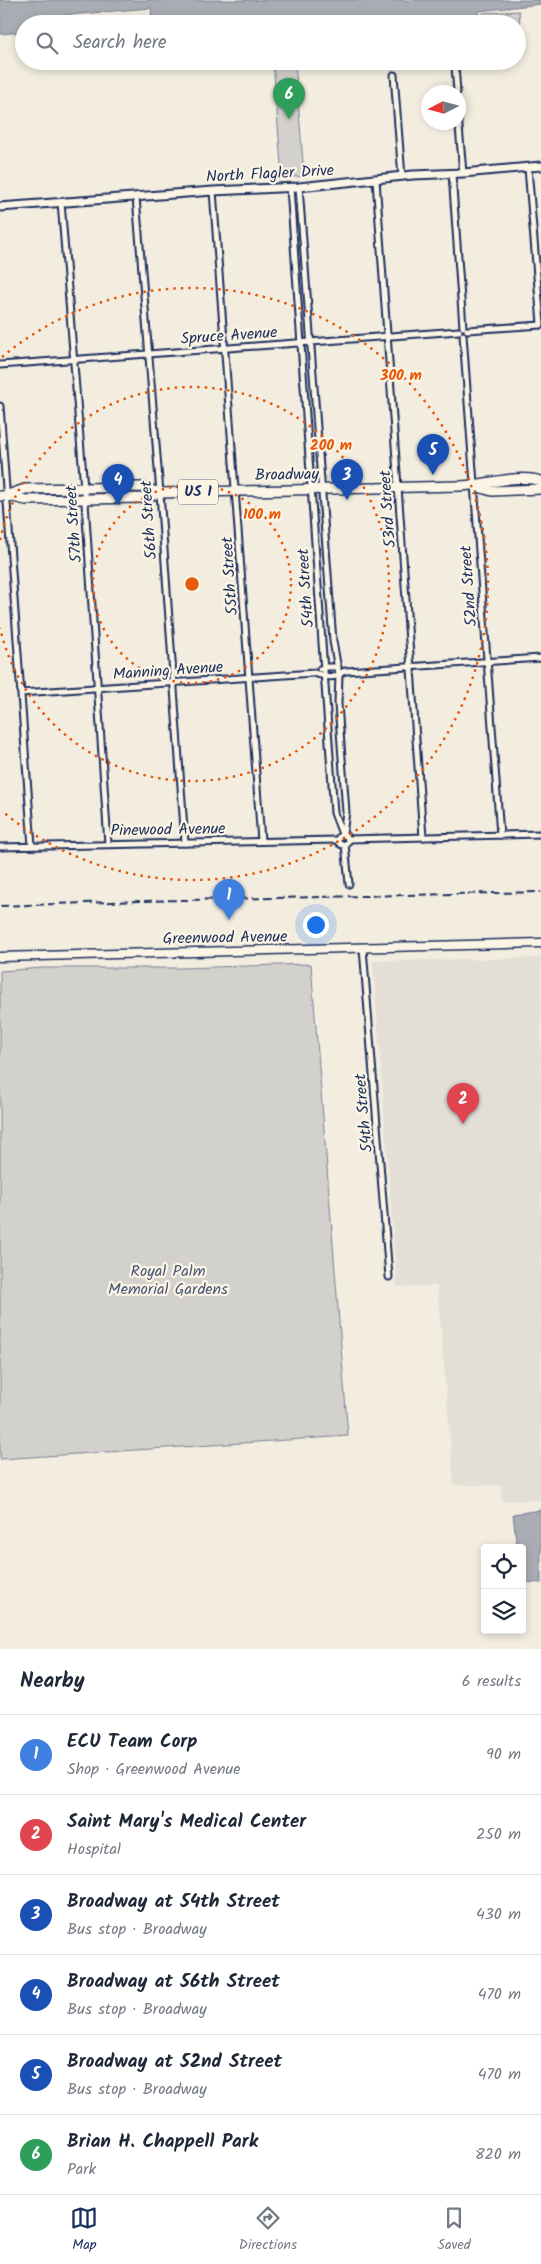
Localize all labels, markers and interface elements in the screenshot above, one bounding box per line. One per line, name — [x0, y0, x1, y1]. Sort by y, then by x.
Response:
search box — [15, 15, 526, 70]
text: Search here — [73, 28, 167, 58]
icon: search — [33, 29, 61, 57]
pin: 6 — [273, 78, 305, 119]
north arrow — [421, 85, 466, 130]
street label: North Flagler Drive — [205, 158, 335, 190]
street label: Spruce Avenue — [180, 320, 278, 352]
text: 300 m — [379, 364, 422, 388]
text: 200 m — [310, 434, 352, 458]
pin: 5 — [417, 434, 449, 475]
pin: 3 — [331, 459, 363, 500]
street label: Broadway — [255, 462, 320, 488]
pin: 4 — [102, 464, 134, 505]
street label: 53rd Street — [373, 468, 403, 549]
street label: 56th Street — [134, 479, 164, 560]
road number: US 1 — [178, 480, 218, 504]
street label: 57th Street — [59, 484, 89, 564]
text: 100 m — [243, 503, 281, 527]
street label: 55th Street — [215, 535, 245, 616]
street label: 52nd Street — [454, 544, 484, 627]
street label: 54th Street — [291, 547, 321, 628]
centre of rings — [183, 575, 201, 593]
street label: Manning Avenue — [112, 655, 224, 687]
street label: Pinewood Avenue — [110, 816, 226, 844]
pin: 1 — [213, 879, 245, 920]
your location — [303, 912, 329, 938]
street label: Greenwood Avenue — [162, 924, 288, 952]
street label: 54th Street — [348, 1072, 380, 1154]
pin: 2 — [447, 1083, 479, 1124]
park label: Royal Palm Memorial Gardens — [108, 1259, 228, 1302]
map controls — [481, 1544, 526, 1634]
button: locate — [481, 1544, 526, 1589]
button: layers — [481, 1589, 526, 1634]
text: Nearby — [20, 1665, 85, 1698]
text: 6 results — [462, 1669, 521, 1694]
text: ECU Team Corp — [67, 1727, 197, 1757]
text: 1 — [34, 1742, 38, 1767]
text: 90 m — [486, 1742, 521, 1767]
text: Shop · Greenwood Avenue — [67, 1757, 240, 1782]
text: Saint Mary's Medical Center — [67, 1807, 306, 1837]
text: 2 — [31, 1822, 41, 1847]
text: 250 m — [476, 1822, 521, 1847]
text: Hospital — [67, 1837, 121, 1862]
text: Broadway at 54th Street — [67, 1887, 280, 1917]
text: 3 — [32, 1902, 40, 1927]
text: 430 m — [476, 1902, 521, 1927]
text: Bus stop · Broadway — [67, 1917, 207, 1942]
text: Broadway at 56th Street — [67, 1967, 280, 1997]
text: 4 — [32, 1982, 40, 2007]
text: 470 m — [478, 1982, 521, 2007]
text: Bus stop · Broadway — [67, 1997, 207, 2022]
text: Broadway at 52nd Street — [67, 2047, 282, 2077]
text: 5 — [32, 2062, 40, 2087]
text: 470 m — [478, 2062, 521, 2087]
text: Bus stop · Broadway — [67, 2077, 207, 2102]
text: Brian H. Chappell Park — [67, 2127, 258, 2157]
text: 6 — [32, 2142, 40, 2167]
text: 820 m — [475, 2142, 521, 2167]
text: Park — [67, 2157, 96, 2182]
tab: Map — [70, 2204, 98, 2256]
tab: Directions — [239, 2204, 297, 2256]
tab: Saved — [437, 2204, 471, 2256]

